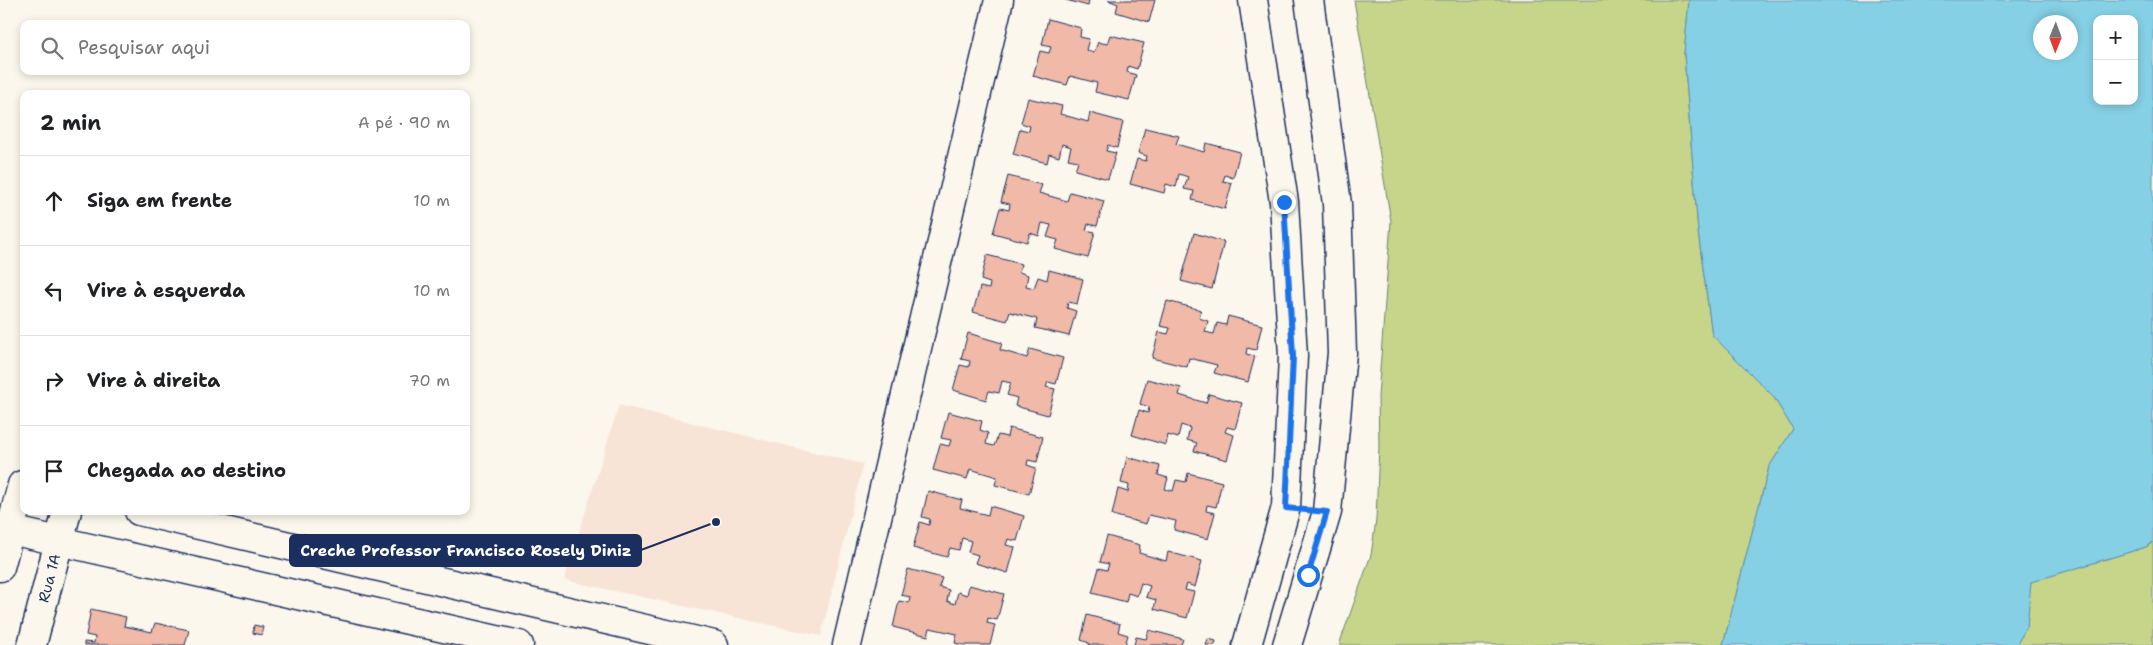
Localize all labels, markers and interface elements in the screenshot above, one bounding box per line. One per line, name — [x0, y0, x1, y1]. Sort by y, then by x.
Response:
north arrow — [2033, 15, 2078, 60]
map controls — [2093, 15, 2138, 105]
button: + — [2093, 15, 2138, 60]
search box — [20, 20, 470, 75]
icon: search — [38, 34, 66, 62]
text: Pesquisar aqui — [78, 35, 210, 60]
button: − — [2093, 60, 2138, 105]
text: 2 min — [40, 109, 101, 137]
text: A pé · 90 m — [358, 112, 450, 133]
icon: ahead — [40, 187, 68, 215]
text: Siga em frente — [87, 188, 232, 213]
text: 10 m — [413, 190, 450, 211]
route end — [1273, 191, 1296, 214]
icon: left — [40, 277, 68, 305]
text: Vire à esquerda — [87, 278, 245, 303]
text: 10 m — [413, 280, 450, 301]
icon: right — [40, 367, 68, 395]
text: Vire à direita — [87, 368, 220, 393]
text: 70 m — [409, 370, 450, 391]
icon: arrive — [40, 457, 68, 485]
text: Chegada ao destino — [87, 458, 286, 483]
callout: Creche Professor Francisco Rosely Diniz — [290, 535, 641, 566]
text: Creche Professor Francisco Rosely Diniz — [300, 540, 632, 561]
street label: Rua 1A — [33, 552, 65, 605]
route start — [1297, 564, 1320, 587]

